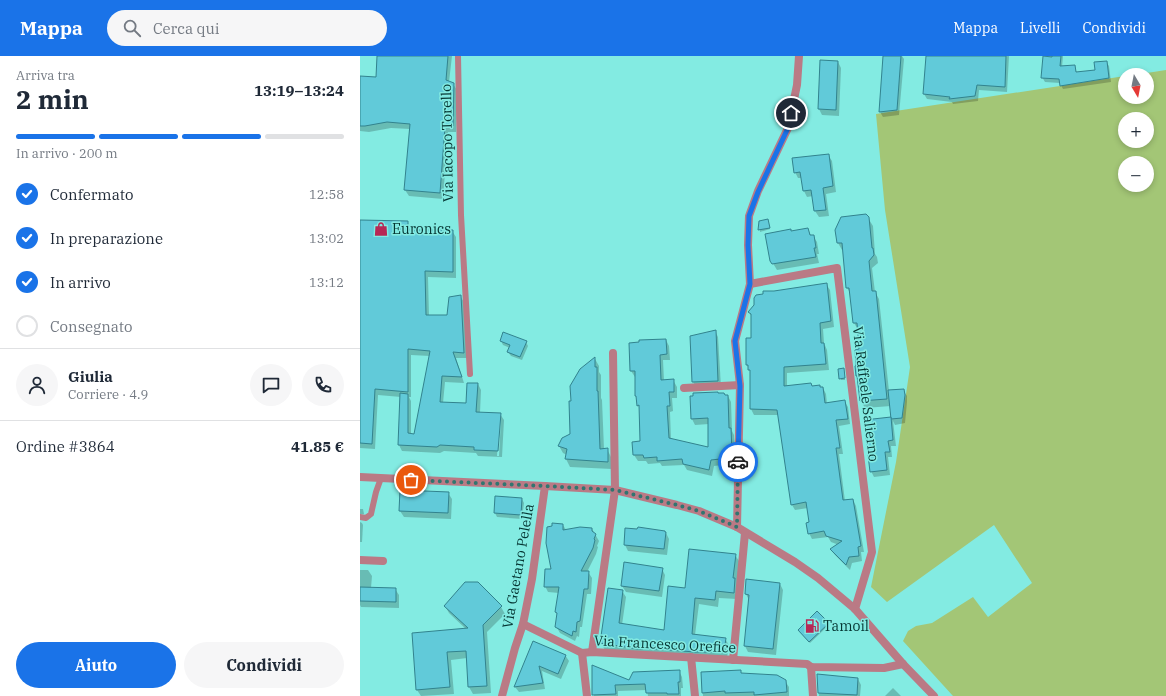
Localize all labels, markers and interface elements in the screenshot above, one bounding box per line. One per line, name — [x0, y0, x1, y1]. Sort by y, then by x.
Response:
search box — [107, 10, 387, 46]
text: Mappa — [20, 16, 83, 40]
icon: search — [121, 17, 143, 39]
text: Cerca qui — [153, 19, 220, 38]
text: Mappa — [953, 19, 998, 37]
text: Livelli — [1020, 19, 1060, 37]
text: Condividi — [1082, 19, 1146, 37]
text: Arriva tra — [16, 67, 75, 84]
north arrow — [1118, 68, 1154, 104]
map controls — [1118, 68, 1154, 192]
text: 13:19–13:24 — [254, 81, 344, 100]
text: 2 min — [16, 82, 89, 116]
street label: Via Iacopo Torello — [437, 84, 457, 202]
pin — [774, 96, 808, 130]
icon: home — [780, 102, 802, 124]
button: + — [1118, 112, 1154, 148]
text: In arrivo · 200 m — [16, 145, 118, 162]
button: − — [1118, 156, 1154, 192]
icon: check — [16, 183, 38, 205]
text: Confermato — [50, 185, 133, 204]
text: 12:58 — [309, 186, 344, 203]
place label: Euronics — [392, 220, 451, 238]
shop icon: Euronics — [373, 221, 389, 237]
icon: check — [16, 227, 38, 249]
text: In preparazione — [50, 229, 163, 248]
text: 13:02 — [309, 230, 344, 247]
icon: check — [16, 271, 38, 293]
text: In arrivo — [50, 273, 111, 292]
text: 13:12 — [309, 274, 344, 291]
text: Consegnato — [50, 317, 133, 336]
street label: Via Raffaele Salierno — [849, 325, 883, 463]
button: person — [16, 364, 58, 406]
button: chat — [250, 364, 292, 406]
button: phone — [302, 364, 344, 406]
text: Giulia — [68, 367, 113, 386]
text: Corriere · 4.9 — [68, 386, 148, 403]
text: Ordine #3864 — [16, 437, 115, 456]
text: 41.85 € — [291, 437, 344, 456]
courier — [718, 442, 758, 482]
icon: car — [727, 451, 749, 473]
pin — [394, 463, 428, 497]
icon: bag — [400, 469, 422, 491]
street label: Via Gaetano Pelella — [498, 502, 538, 630]
place label: Tamoil — [823, 617, 869, 635]
fuel station icon: Tamoil — [804, 618, 820, 634]
street label: Via Francesco Orefice — [593, 631, 737, 657]
button: Aiuto — [16, 642, 176, 688]
button: Condividi — [184, 642, 344, 688]

